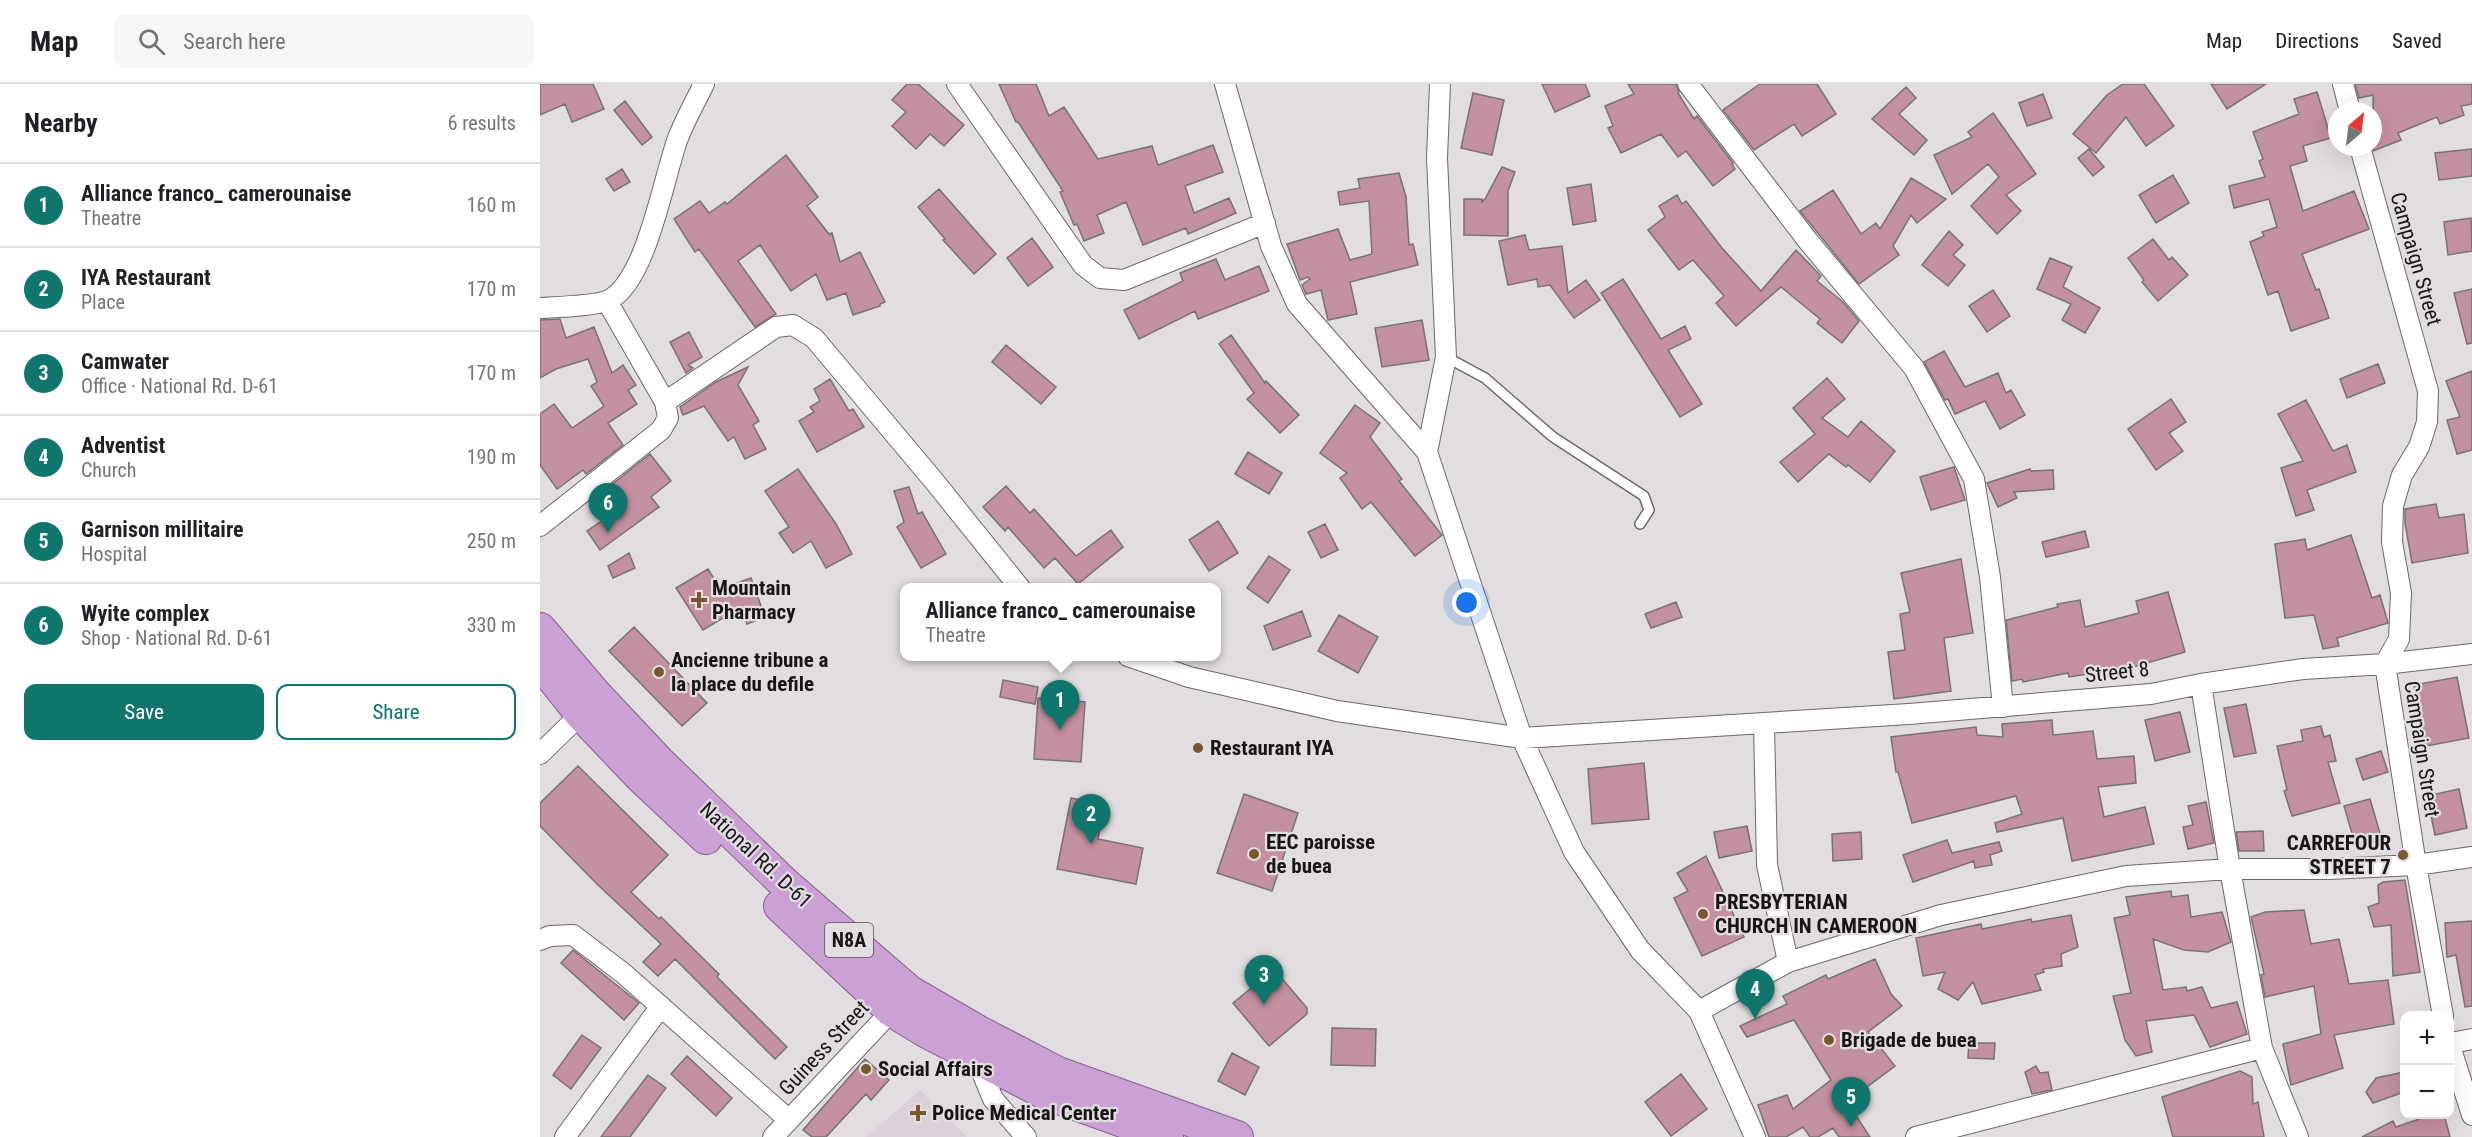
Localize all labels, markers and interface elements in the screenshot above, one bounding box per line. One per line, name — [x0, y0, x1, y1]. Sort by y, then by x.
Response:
search box — [114, 14, 534, 68]
text: Map — [30, 25, 78, 58]
icon: search — [135, 25, 168, 58]
text: Search here — [183, 29, 286, 54]
text: Map — [2206, 29, 2242, 53]
text: Directions — [2275, 29, 2359, 53]
text: Saved — [2392, 29, 2442, 53]
north arrow — [2328, 102, 2382, 156]
text: Nearby — [24, 108, 98, 138]
text: 6 results — [448, 111, 516, 135]
text: Alliance franco_ camerounaise — [81, 181, 351, 206]
street label: Campaign Street — [2386, 190, 2446, 328]
text: 1 — [38, 193, 49, 217]
text: 160 m — [467, 193, 516, 217]
text: Theatre — [81, 206, 141, 230]
text: IYA Restaurant — [81, 265, 211, 290]
text: 2 — [38, 277, 49, 301]
text: 170 m — [467, 277, 516, 301]
text: Place — [81, 290, 125, 314]
text: Camwater — [81, 349, 169, 374]
text: 3 — [38, 361, 49, 385]
text: 170 m — [467, 361, 516, 385]
text: Office · National Rd. D-61 — [81, 374, 278, 398]
text: Adventist — [81, 433, 165, 458]
text: 4 — [38, 445, 49, 469]
text: 190 m — [467, 445, 516, 469]
text: Church — [81, 458, 136, 482]
pin: 6 — [588, 484, 628, 533]
text: Garnison millitaire — [81, 517, 244, 542]
text: 5 — [38, 529, 49, 553]
text: 250 m — [467, 529, 516, 553]
text: Hospital — [81, 542, 147, 566]
place label: Mountain Pharmacy — [712, 576, 796, 624]
popup — [900, 583, 1221, 661]
your location — [1452, 588, 1481, 617]
marker: Mountain Pharmacy — [690, 591, 708, 609]
text: Alliance franco_ camerounaise — [925, 598, 1196, 623]
text: Wyite complex — [81, 601, 209, 626]
text: 6 — [38, 613, 49, 637]
text: 330 m — [467, 613, 516, 637]
text: Theatre — [925, 623, 986, 647]
text: Shop · National Rd. D-61 — [81, 626, 272, 650]
place label: Ancienne tribune a la place du defile — [671, 648, 829, 696]
street label: Street 8 — [2084, 657, 2150, 687]
marker: Ancienne tribune a la place du defile — [652, 665, 666, 679]
street label: Campaign Street — [2399, 679, 2445, 819]
pin: 1 — [1040, 680, 1080, 730]
button: Save — [24, 684, 264, 740]
button: Share — [276, 684, 516, 740]
place label: Restaurant IYA — [1210, 736, 1334, 760]
marker: Restaurant IYA — [1191, 741, 1205, 755]
pin: 2 — [1072, 794, 1110, 844]
street label: National Rd. D-61 — [695, 797, 817, 913]
place label: EEC paroisse de buea — [1266, 830, 1375, 878]
place label: CARREFOUR STREET 7 — [2287, 831, 2391, 879]
marker: EEC paroisse de buea — [1247, 847, 1261, 861]
marker: CARREFOUR STREET 7 — [2396, 848, 2410, 862]
place label: PRESBYTERIAN CHURCH IN CAMEROON — [1715, 890, 1917, 938]
marker: PRESBYTERIAN CHURCH IN CAMEROON — [1696, 907, 1710, 921]
road number: N8A — [825, 923, 873, 957]
pin: 3 — [1244, 956, 1284, 1005]
pin: 4 — [1736, 970, 1774, 1019]
street label: Guiness Street — [774, 996, 874, 1100]
map controls — [2400, 1011, 2454, 1119]
button: + — [2400, 1011, 2454, 1065]
place label: Brigade de buea — [1841, 1028, 1977, 1052]
marker: Brigade de buea — [1822, 1033, 1836, 1047]
place label: Social Affairs — [878, 1057, 993, 1081]
marker: Social Affairs — [859, 1062, 873, 1076]
button: − — [2400, 1065, 2454, 1119]
pin: 5 — [1832, 1078, 1870, 1127]
place label: Police Medical Center — [932, 1101, 1117, 1125]
marker: Police Medical Center — [909, 1104, 927, 1122]

